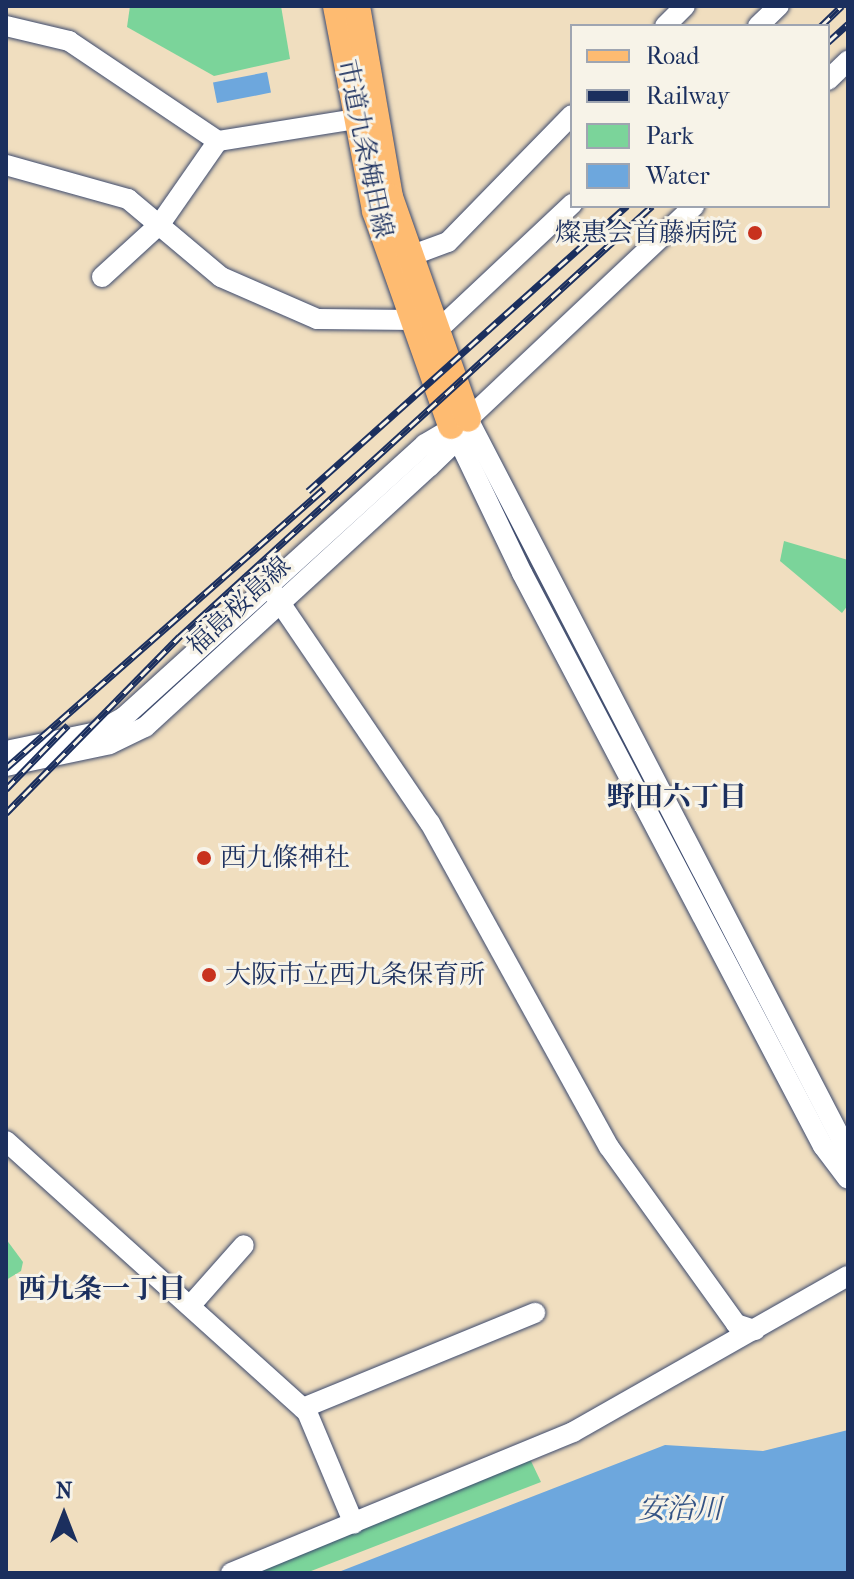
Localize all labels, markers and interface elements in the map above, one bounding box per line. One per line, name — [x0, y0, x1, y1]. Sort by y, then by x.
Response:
legend — [570, 24, 830, 208]
text: Road — [646, 42, 699, 70]
street label: 市道九条梅田線 — [331, 57, 399, 241]
text: Railway — [646, 82, 729, 110]
text: Park — [646, 122, 694, 150]
text: Water — [646, 162, 710, 190]
place label: 燦惠会首藤病院 — [555, 217, 737, 249]
marker: 燦惠会首藤病院 — [744, 222, 766, 244]
street label: 福島桜島線 — [181, 550, 297, 662]
district label: 野田六丁目 — [607, 780, 747, 814]
place label: 西九條神社 — [220, 842, 350, 874]
marker: 西九條神社 — [195, 849, 213, 867]
place label: 大阪市立西九条保育所 — [225, 959, 485, 991]
marker: 大阪市立西九条保育所 — [200, 966, 218, 984]
district label: 西九条一丁目 — [18, 1272, 186, 1306]
north arrow — [24, 1475, 104, 1555]
text: N — [56, 1478, 72, 1504]
water label: 安治川 — [638, 1492, 722, 1526]

